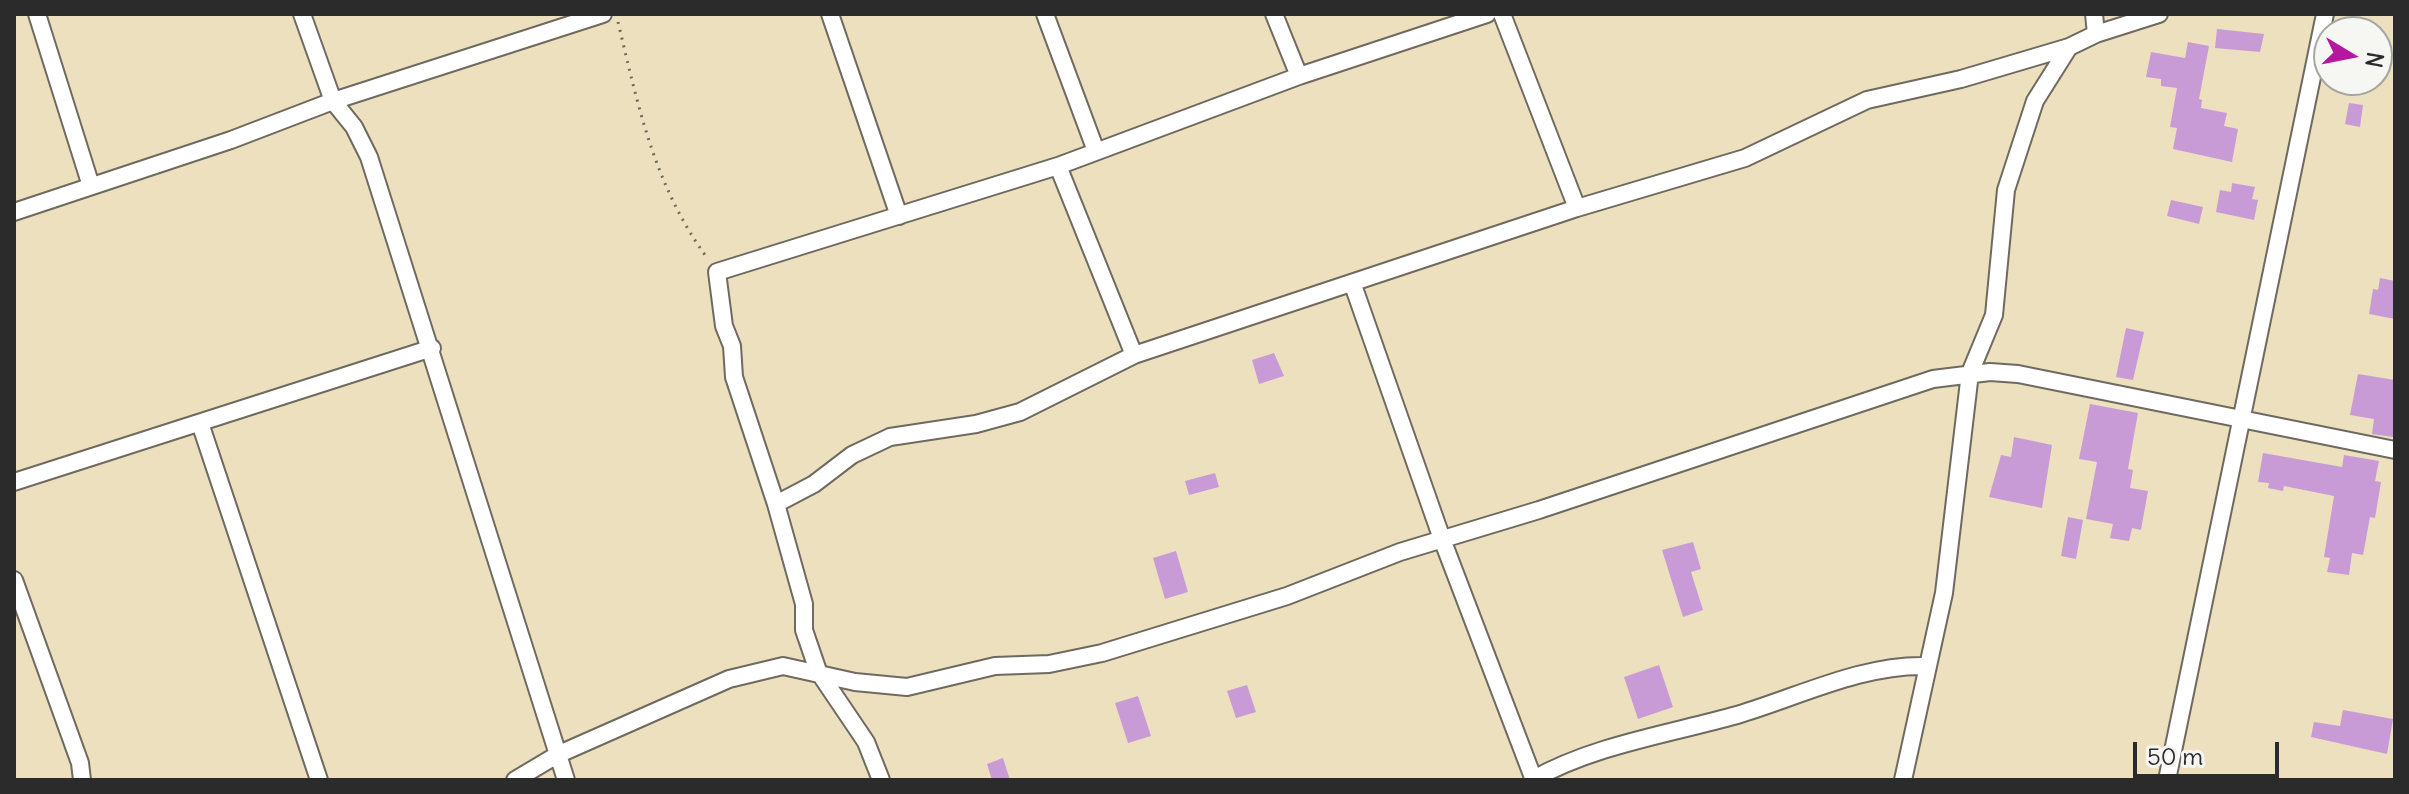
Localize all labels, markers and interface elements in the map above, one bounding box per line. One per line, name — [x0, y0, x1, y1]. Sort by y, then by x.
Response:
north arrow — [2313, 16, 2393, 96]
text: N — [2360, 50, 2390, 70]
scale bar — [2137, 726, 2283, 776]
text: 50 m — [2147, 741, 2203, 771]

